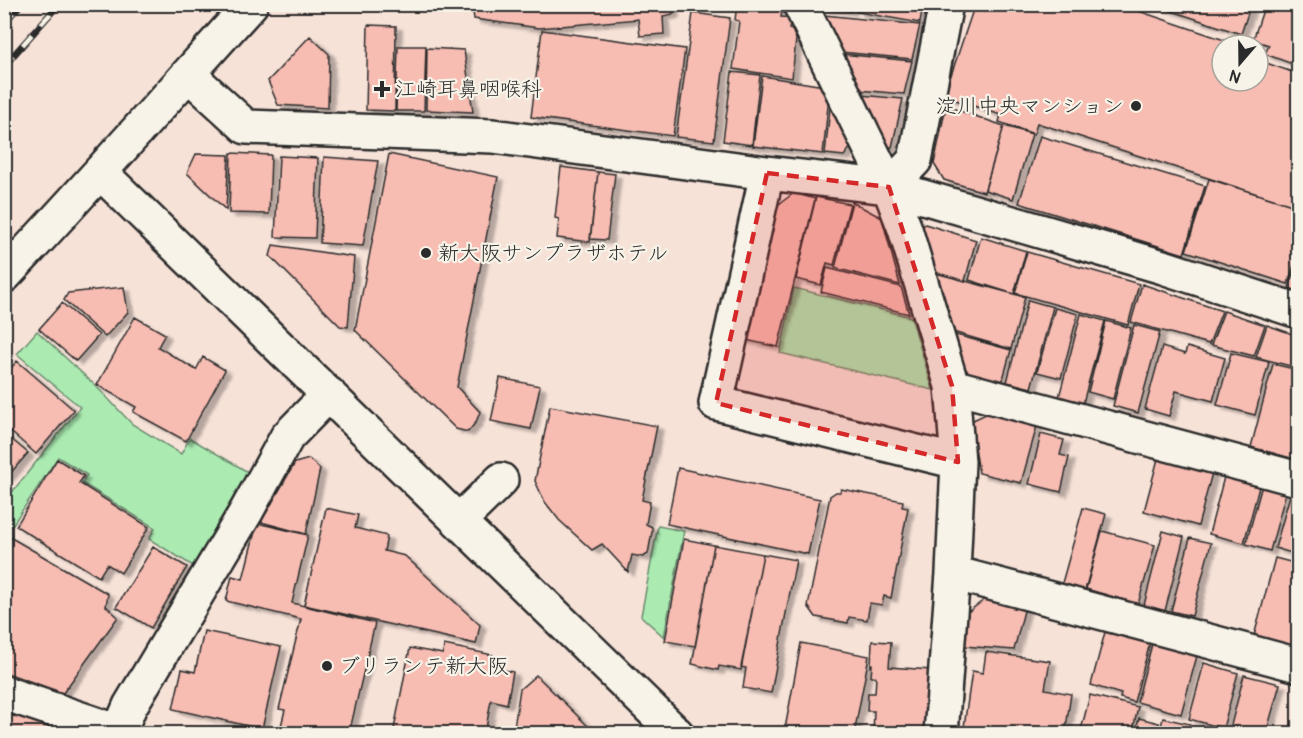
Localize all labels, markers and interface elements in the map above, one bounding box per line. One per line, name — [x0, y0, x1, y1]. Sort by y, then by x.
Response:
north arrow — [1210, 33, 1270, 93]
text: N — [1227, 65, 1244, 87]
place label: 江崎耳鼻咽喉科 — [395, 76, 542, 103]
marker: 江崎耳鼻咽喉科 — [373, 80, 391, 98]
place label: 淀川中央マンション — [936, 93, 1124, 120]
marker: 淀川中央マンション — [1129, 99, 1143, 113]
place label: 新大阪サンプラザホテル — [438, 240, 668, 267]
marker: 新大阪サンプラザホテル — [419, 246, 433, 260]
place label: ブリランテ新大阪 — [339, 653, 508, 680]
marker: ブリランテ新大阪 — [320, 659, 334, 673]

